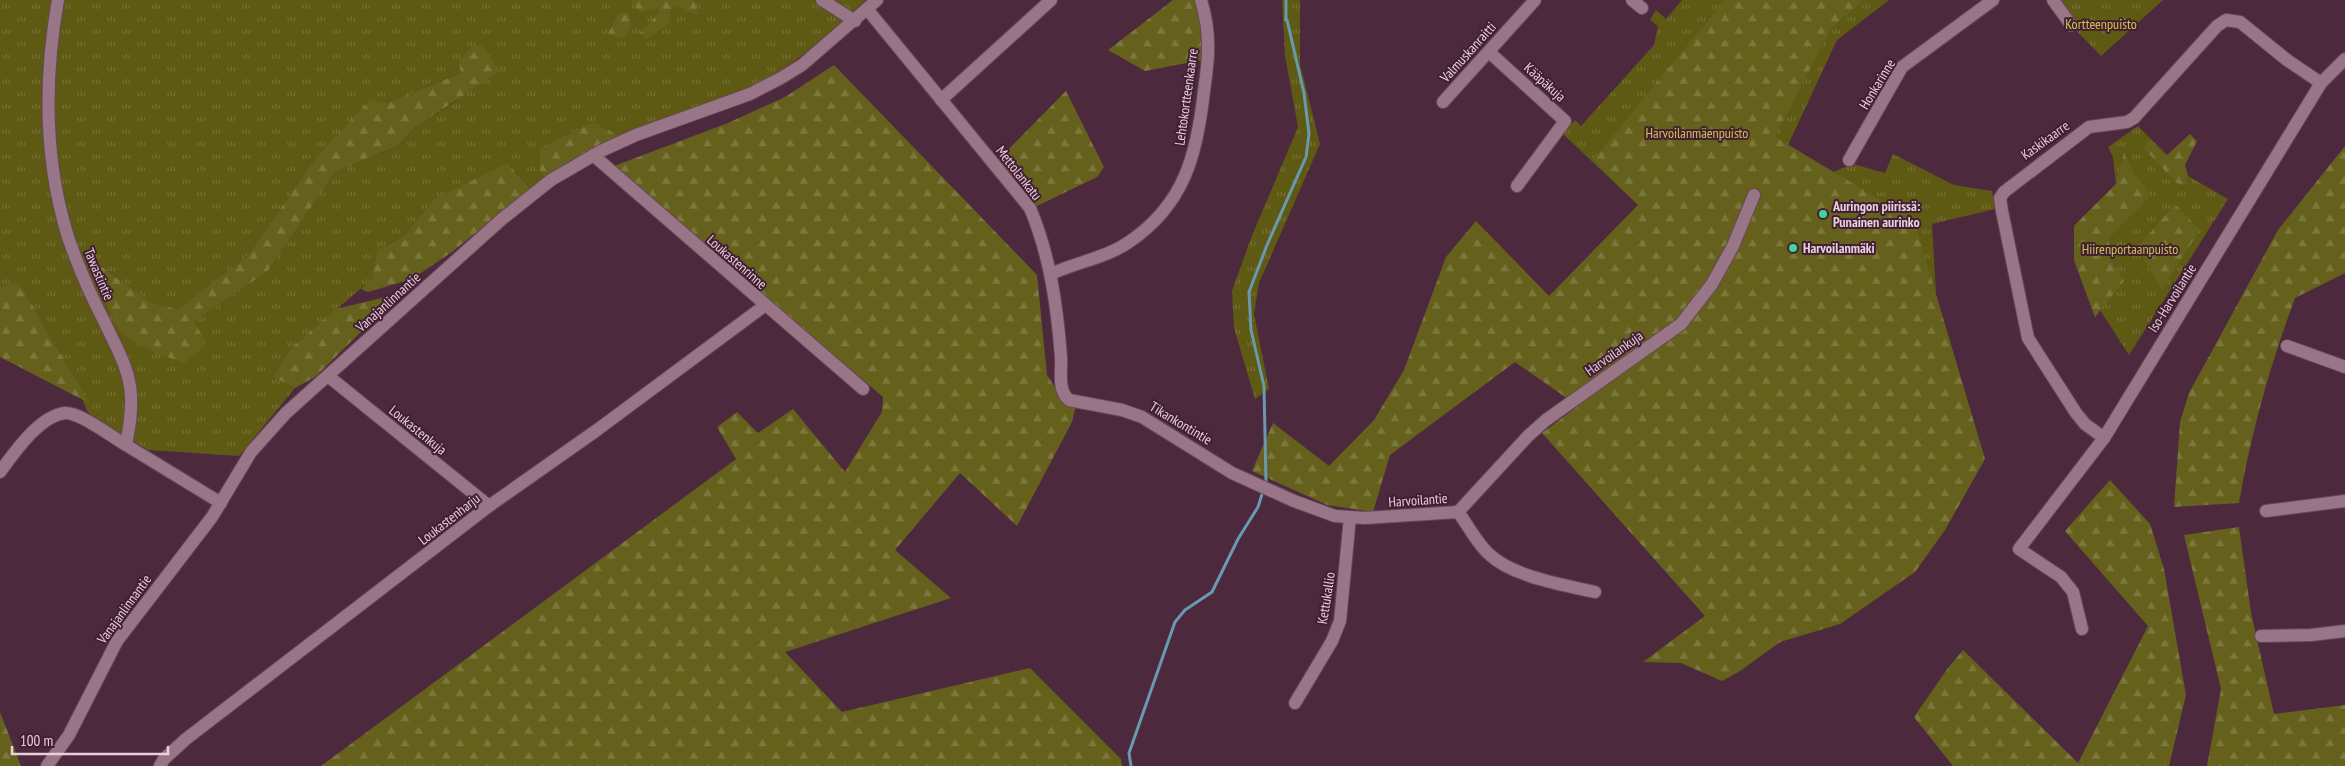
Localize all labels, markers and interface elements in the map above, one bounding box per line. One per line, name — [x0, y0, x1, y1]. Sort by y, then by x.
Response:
park label: Kortteenpuisto — [2065, 15, 2137, 33]
street label: Valmuskanraitti — [1436, 18, 1500, 87]
street label: Lehtokortteenkaarre — [1170, 47, 1202, 147]
street label: Honkarinne — [1855, 55, 1899, 113]
street label: Kääpäkuja — [1520, 59, 1570, 105]
street label: Kaskikaarre — [2017, 116, 2073, 164]
park label: Harvoilanmäenpuisto — [1646, 124, 1748, 142]
street label: Mettolankatu — [992, 142, 1046, 204]
place label: Auringon piirissä: Punainen aurinko — [1832, 197, 1921, 231]
marker: Auringon piirissä: Punainen aurinko — [1817, 208, 1829, 220]
street label: Loukastenrinne — [703, 231, 771, 293]
place label: Harvoilanmäki — [1803, 239, 1875, 257]
park label: Hiirenportaanpuisto — [2082, 240, 2178, 258]
marker: Harvoilanmäki — [1787, 242, 1799, 254]
street label: Tawastintie — [80, 245, 118, 303]
street label: Iso-Harvoilantie — [2144, 260, 2200, 336]
street label: Vanajanlinnantie — [351, 268, 424, 336]
street label: Harvoilankuja — [1582, 327, 1646, 379]
street label: Tikankontintie — [1147, 397, 1216, 449]
street label: Loukastenkuja — [386, 401, 450, 459]
street label: Loukastenharju — [415, 489, 483, 549]
street label: Harvoilantie — [1388, 489, 1448, 511]
street label: Vanajanlinnantie — [92, 571, 155, 648]
street label: Kettukallio — [1313, 571, 1339, 625]
scale bar — [12, 724, 169, 756]
text: 100 m — [20, 731, 53, 750]

